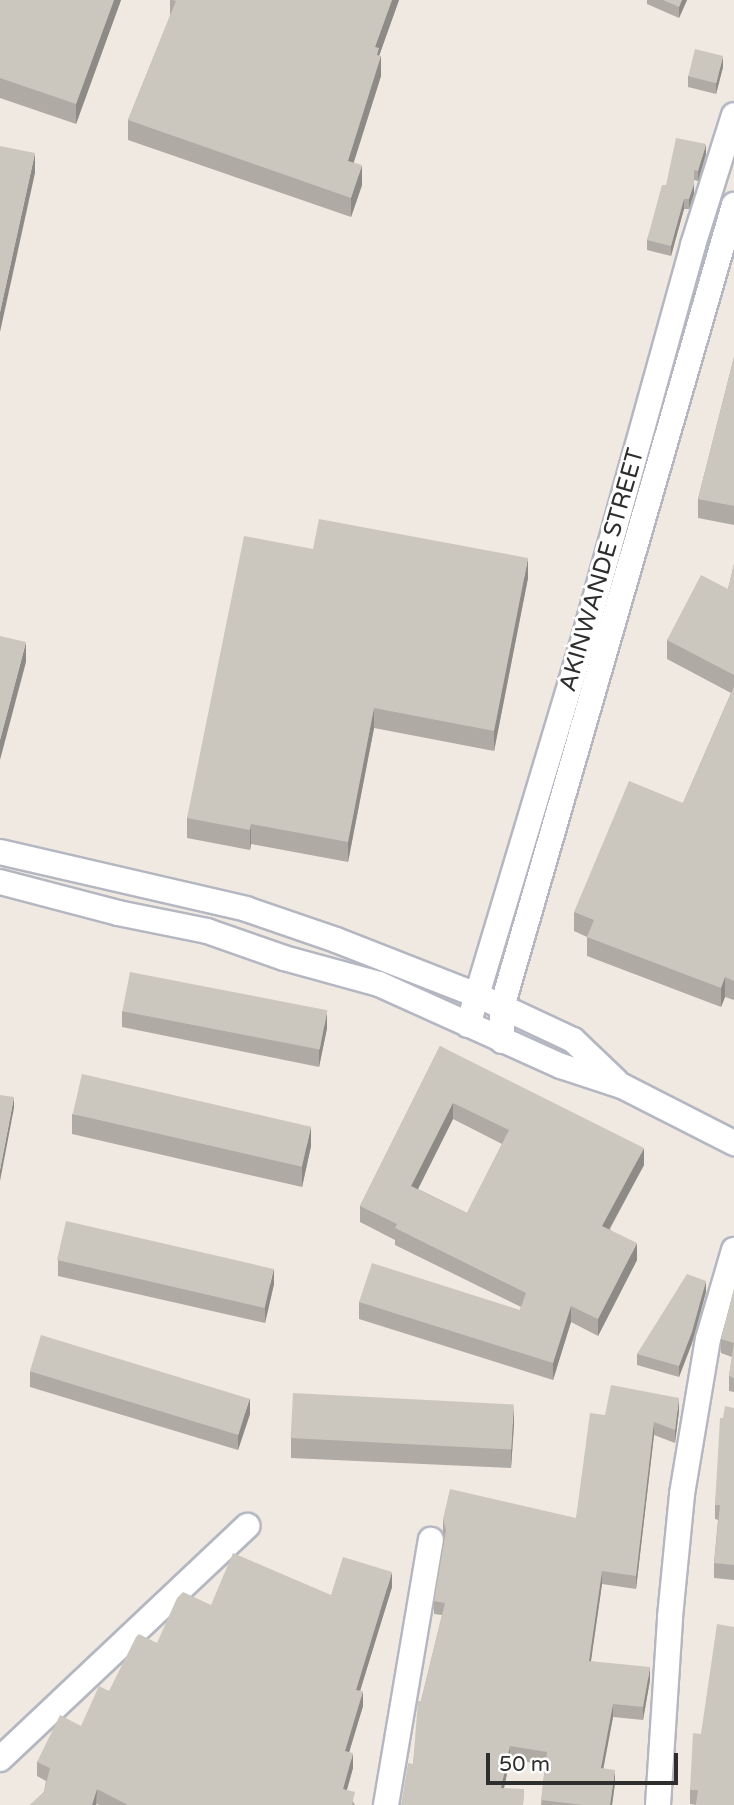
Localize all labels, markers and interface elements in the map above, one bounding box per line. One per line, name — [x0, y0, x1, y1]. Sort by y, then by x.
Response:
street label: AKINWANDE STREET — [553, 445, 651, 695]
scale bar — [489, 1738, 682, 1782]
text: 50 m — [499, 1752, 550, 1777]

